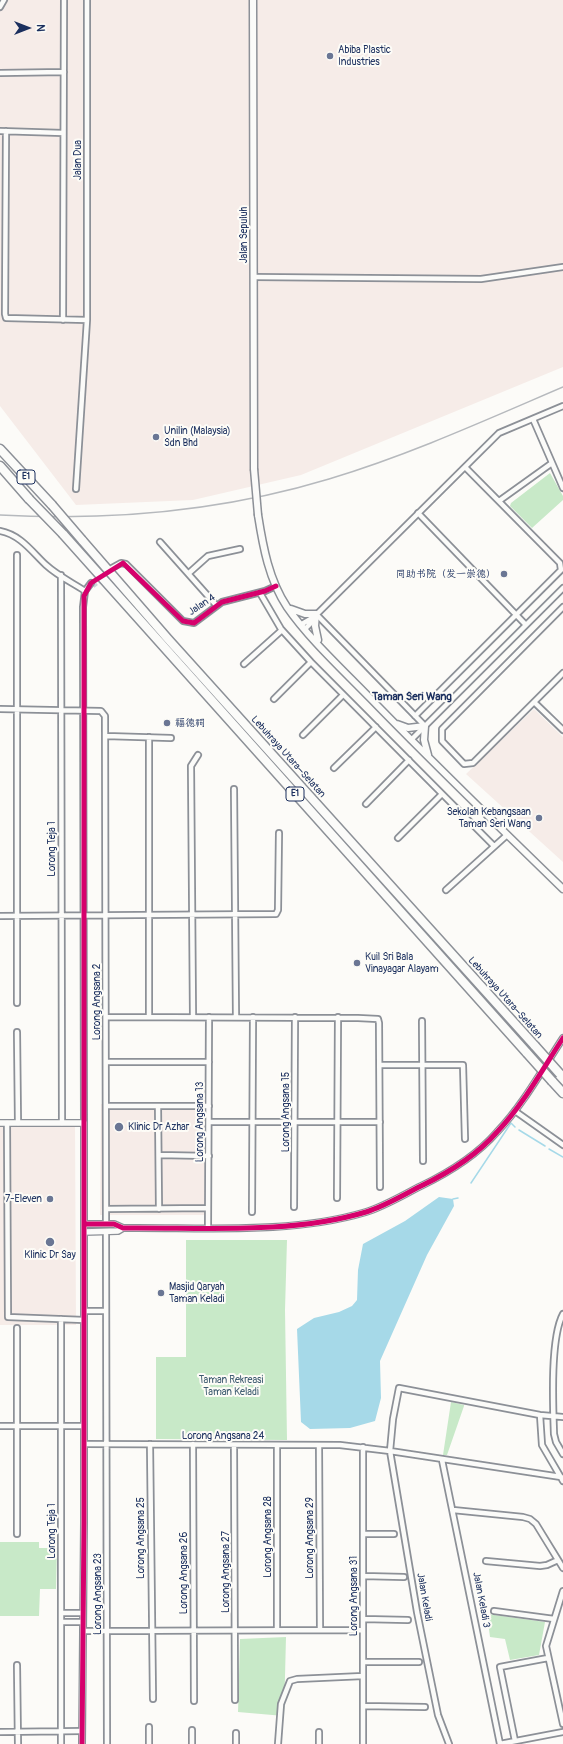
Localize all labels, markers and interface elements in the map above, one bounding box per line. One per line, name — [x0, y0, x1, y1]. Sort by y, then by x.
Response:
north arrow — [8, 8, 48, 48]
text: N — [34, 24, 47, 32]
place label: Abiba Plastic Industries — [338, 44, 391, 68]
marker: Abiba Plastic Industries — [325, 51, 335, 61]
street label: Jalan Dua — [72, 140, 84, 180]
street label: Jalan Sepuluh — [238, 207, 250, 263]
place label: Unilin (Malaysia) Sdn Bhd — [164, 425, 231, 448]
marker: Unilin (Malaysia) Sdn Bhd — [151, 432, 161, 442]
road number: E1 — [17, 470, 35, 484]
place label: 同助书院（发一崇德） — [396, 568, 496, 580]
marker: 同助书院（发一崇德） — [499, 569, 509, 579]
street label: Jalan 4 — [186, 592, 218, 618]
district label: Taman Seri Wang — [372, 690, 452, 704]
street label: Lebuhraya Utara–Selatan — [248, 714, 328, 800]
place label: 福德祠 — [175, 717, 205, 729]
marker: 福德祠 — [162, 718, 172, 728]
road number: E1 — [286, 787, 304, 801]
place label: Sekolah Kebangsaan Taman Seri Wang — [447, 806, 531, 830]
marker: Sekolah Kebangsaan Taman Seri Wang — [534, 813, 544, 823]
street label: Lorong Teja 1 — [46, 821, 58, 877]
place label: Kuil Sri Bala Vinayagar Alayam — [365, 951, 439, 974]
street label: Lebuhraya Utara–Selatan — [465, 955, 545, 1041]
marker: Kuil Sri Bala Vinayagar Alayam — [352, 958, 362, 968]
street label: Lorong Angsana 2 — [91, 964, 103, 1040]
street label: Lorong Angsana 15 — [280, 1072, 292, 1152]
street label: Lorong Angsana 13 — [194, 1082, 206, 1162]
marker: Klinic Dr Azhar — [113, 1121, 125, 1133]
place label: Klinic Dr Azhar — [128, 1121, 189, 1133]
place label: 7-Eleven — [5, 1193, 42, 1205]
marker: 7-Eleven — [45, 1194, 55, 1204]
marker: Klinic Dr Say — [44, 1236, 56, 1248]
place label: Klinic Dr Say — [24, 1249, 76, 1261]
place label: Masjid Qaryah Taman Keladi — [169, 1281, 224, 1304]
marker: Masjid Qaryah Taman Keladi — [156, 1288, 166, 1298]
park label: Taman Rekreasi Taman Keladi — [199, 1374, 263, 1398]
street label: Lorong Angsana 24 — [182, 1430, 264, 1442]
street label: Lorong Angsana 28 — [262, 1496, 274, 1578]
street label: Lorong Angsana 25 — [135, 1497, 147, 1579]
street label: Lorong Angsana 29 — [304, 1497, 316, 1579]
street label: Lorong Teja 1 — [46, 1503, 58, 1559]
street label: Lorong Angsana 27 — [220, 1531, 232, 1613]
street label: Lorong Angsana 26 — [178, 1532, 190, 1614]
street label: Lorong Angsana 23 — [92, 1553, 104, 1635]
street label: Lorong Angsana 31 — [348, 1556, 360, 1636]
street label: Jalan Keladi 3 — [470, 1571, 492, 1629]
street label: Jalan Keladi — [414, 1572, 434, 1622]

